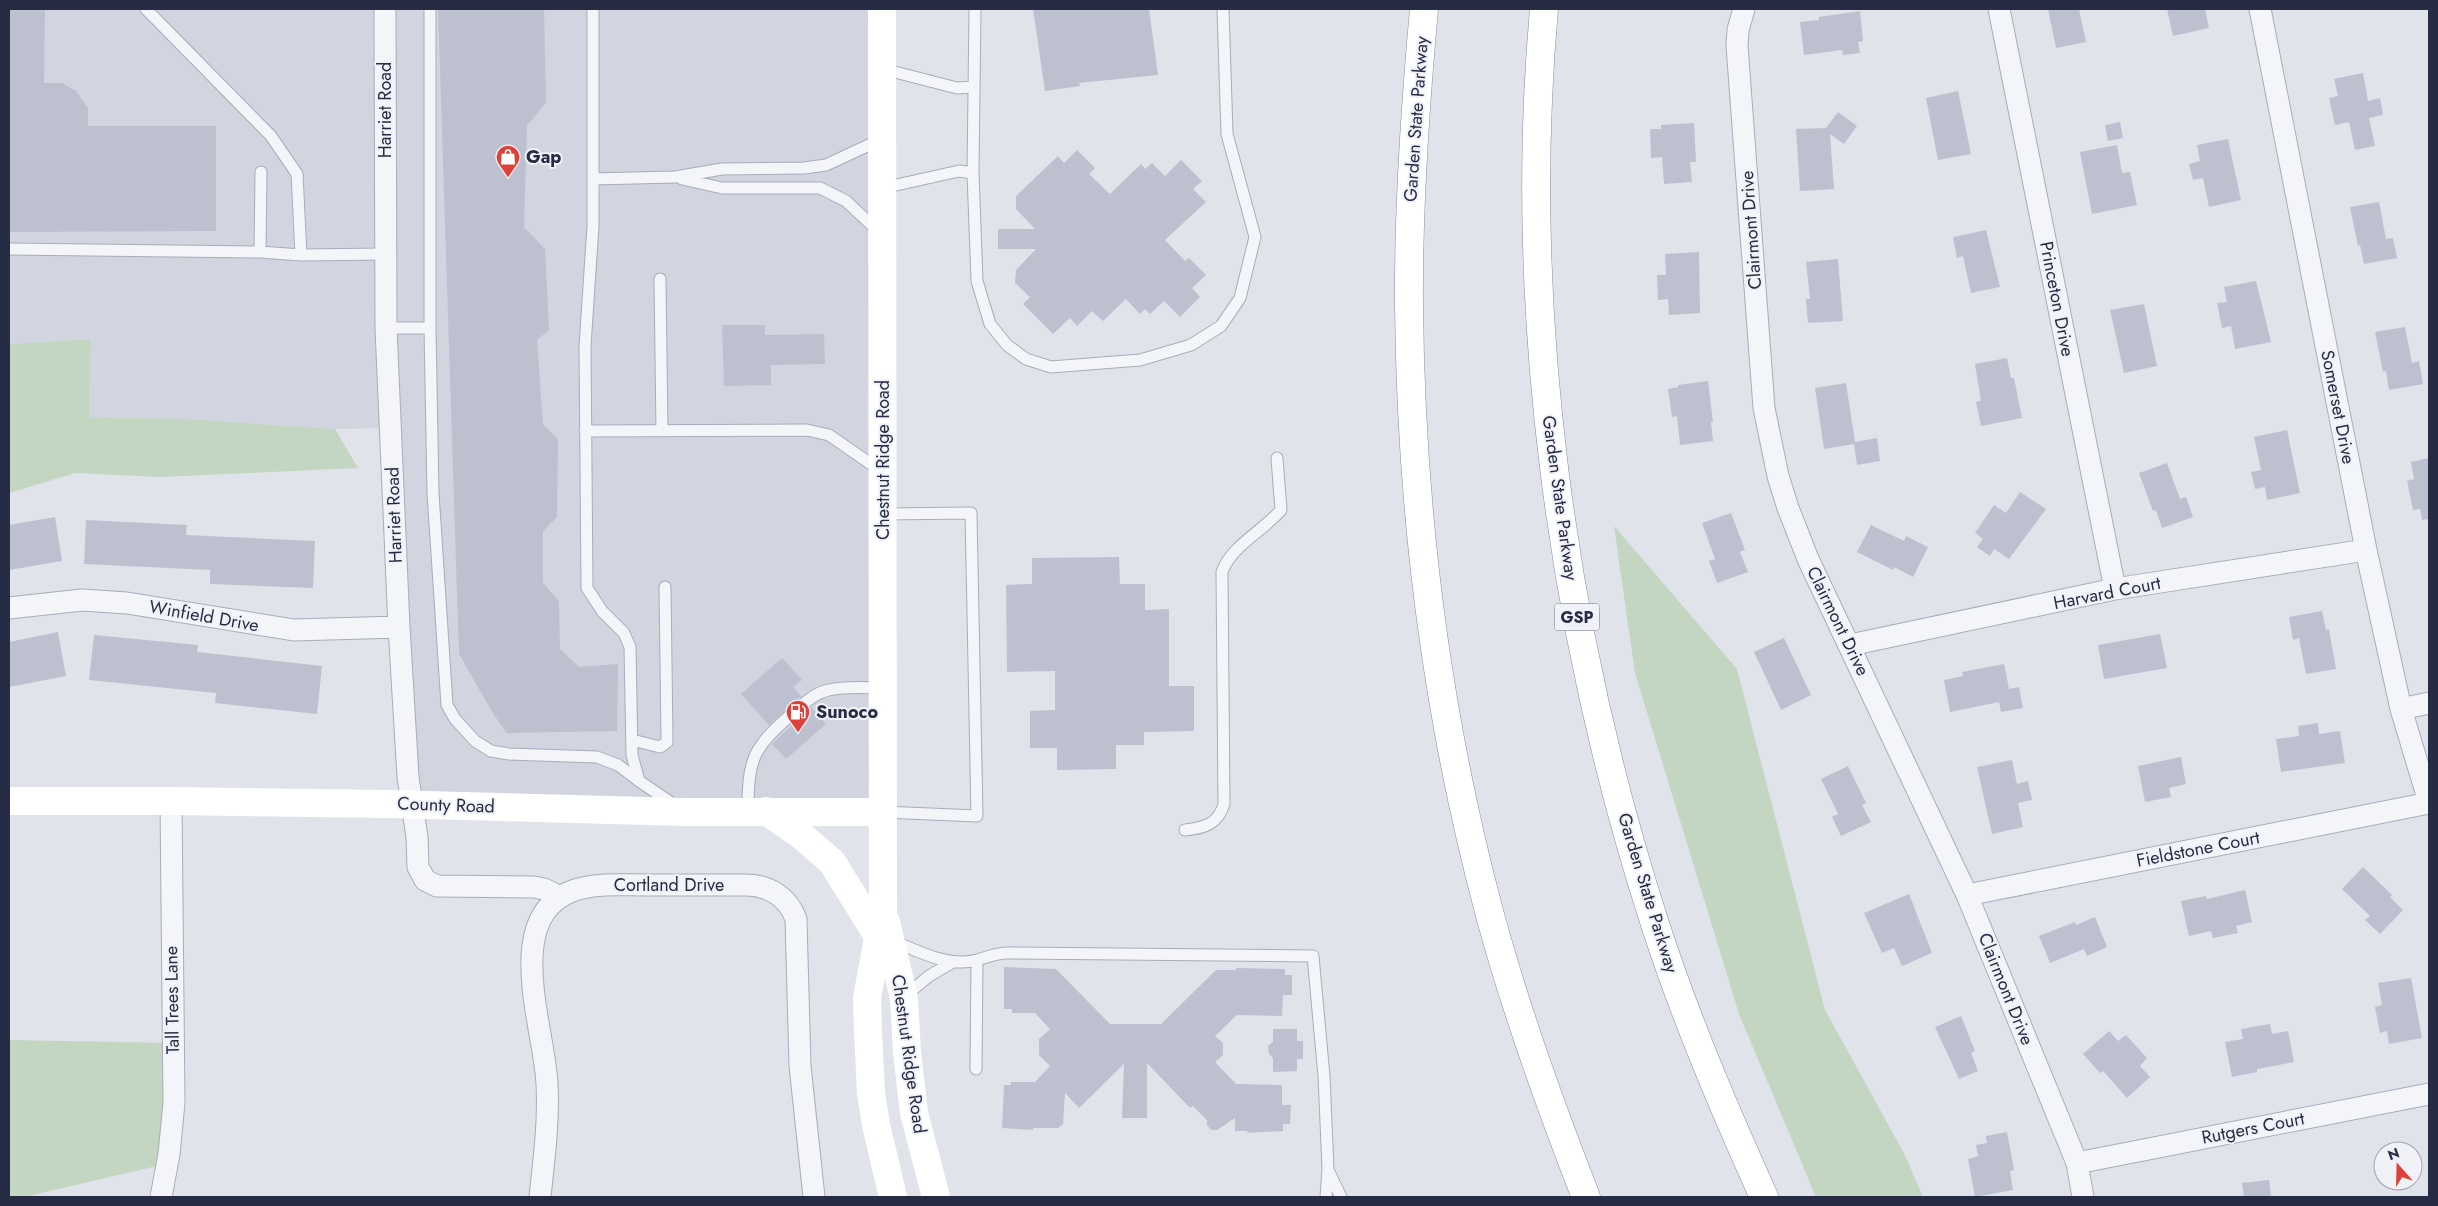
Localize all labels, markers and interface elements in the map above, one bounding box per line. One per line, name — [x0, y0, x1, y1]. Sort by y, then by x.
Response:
street label: Garden State Parkway — [1397, 35, 1435, 203]
street label: Harriet Road — [372, 62, 398, 158]
shop icon: Gap — [495, 144, 521, 178]
place label: Gap — [526, 144, 561, 170]
street label: Clairmont Drive — [1734, 170, 1768, 290]
street label: Princeton Drive — [2033, 239, 2081, 359]
street label: Somerset Drive — [2314, 348, 2362, 466]
street label: Chestnut Ridge Road — [870, 380, 896, 540]
street label: Garden State Parkway — [1536, 414, 1584, 582]
street label: Harriet Road — [379, 466, 409, 564]
street label: Clairmont Drive — [1800, 562, 1876, 680]
street label: Harvard Court — [2051, 570, 2164, 616]
street label: Winfield Drive — [147, 594, 261, 638]
road number: GSP — [1554, 604, 1600, 630]
fuel station icon: Sunoco — [785, 699, 811, 733]
place label: Sunoco — [816, 699, 878, 725]
street label: County Road — [397, 790, 495, 820]
street label: Garden State Parkway — [1611, 810, 1685, 976]
street label: Fieldstone Court — [2134, 824, 2262, 874]
street label: Cortland Drive — [614, 872, 724, 898]
street label: Clairmont Drive — [1972, 929, 2040, 1049]
street label: Tall Trees Lane — [158, 946, 186, 1054]
street label: Chestnut Ridge Road — [885, 973, 933, 1135]
street label: Rutgers Court — [2199, 1105, 2307, 1151]
north arrow — [2373, 1141, 2423, 1191]
text: N — [2385, 1142, 2402, 1165]

